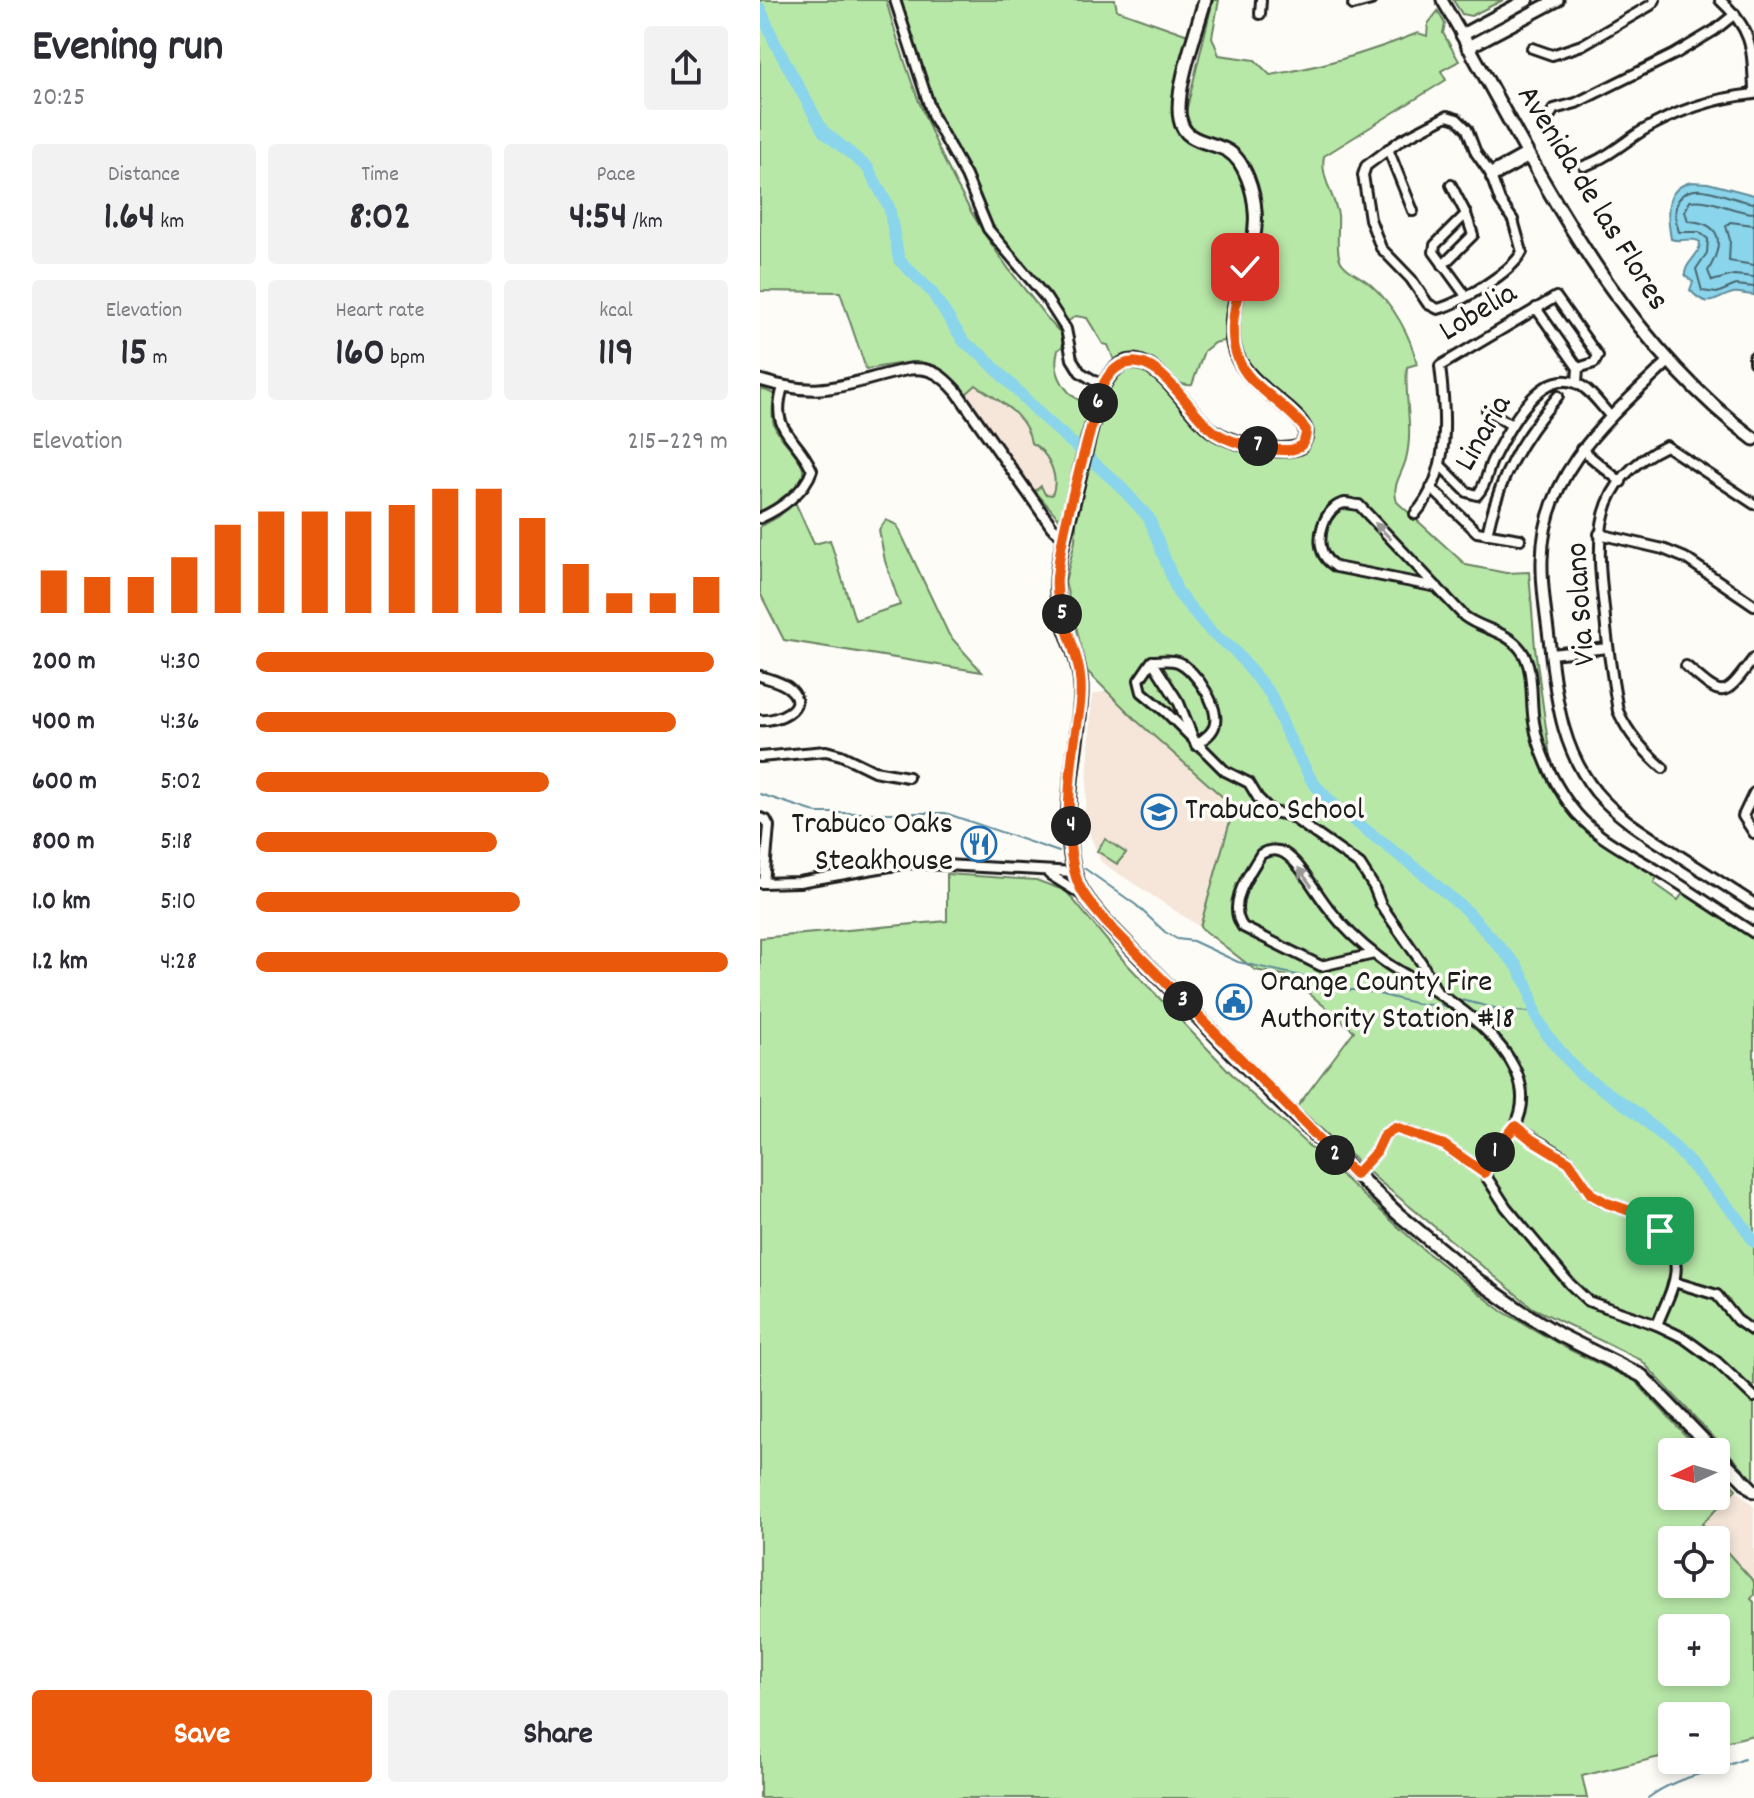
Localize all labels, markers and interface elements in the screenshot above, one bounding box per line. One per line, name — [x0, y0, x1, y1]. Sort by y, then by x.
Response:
text: Evening run — [32, 18, 223, 81]
button: share — [644, 26, 728, 110]
street label: Avenida de las Flores — [1503, 77, 1679, 321]
text: 20:25 — [32, 80, 85, 117]
text: Distance — [108, 160, 180, 191]
text: Time — [361, 160, 399, 191]
text: Pace — [597, 160, 635, 191]
text: 1.64 — [104, 191, 155, 248]
text: 8:02 — [349, 191, 411, 248]
text: 4:54 — [569, 191, 627, 248]
text: km — [155, 207, 184, 238]
text: /km — [627, 207, 663, 238]
pin — [1211, 233, 1279, 301]
icon: check — [1223, 245, 1267, 289]
street label: Lobelia — [1431, 272, 1528, 355]
text: Elevation — [106, 296, 182, 327]
text: Heart rate — [336, 296, 424, 327]
text: kcal — [599, 296, 633, 327]
text: 15 — [120, 327, 148, 384]
text: 160 — [335, 327, 385, 384]
text: 119 — [598, 327, 634, 384]
text: m — [148, 343, 168, 374]
text: bpm — [385, 343, 425, 374]
pin: 6 — [1078, 383, 1118, 423]
street label: Linaria — [1445, 386, 1526, 481]
text: 6 — [1093, 387, 1103, 418]
text: Elevation — [32, 424, 122, 461]
text: 215–229 m — [628, 424, 728, 461]
pin: 7 — [1238, 426, 1278, 466]
text: 7 — [1254, 430, 1262, 461]
one-way arrow — [1374, 522, 1393, 541]
street label: Via Solano — [1556, 541, 1610, 667]
pin: 5 — [1042, 594, 1082, 634]
text: 5 — [1057, 598, 1067, 629]
text: 200 m — [32, 644, 96, 681]
text: 4:30 — [160, 644, 201, 681]
text: 400 m — [32, 704, 95, 741]
text: 4:36 — [160, 704, 199, 741]
text: 600 m — [32, 764, 97, 801]
text: 5:02 — [160, 764, 202, 801]
place label: Trabuco School — [1185, 789, 1365, 835]
school or university icon: Trabuco School — [1140, 793, 1178, 831]
place label: Trabuco Oaks Steakhouse — [791, 803, 953, 886]
pin: 4 — [1051, 806, 1091, 846]
text: 4 — [1066, 810, 1076, 841]
text: 800 m — [32, 824, 95, 861]
text: 5:18 — [160, 824, 192, 861]
restaurant icon: Trabuco Oaks Steakhouse — [960, 825, 998, 863]
one-way arrow — [1297, 866, 1313, 888]
text: 1.0 km — [32, 884, 91, 921]
text: 5:10 — [160, 884, 196, 921]
text: 1.2 km — [32, 944, 88, 981]
text: 4:28 — [160, 944, 197, 981]
place label: Orange County Fire Authority Station #18 — [1260, 961, 1515, 1044]
pin: 3 — [1163, 981, 1203, 1021]
public building icon: Orange County Fire Authority Station #18 — [1215, 983, 1253, 1021]
text: 3 — [1178, 985, 1188, 1016]
pin: 1 — [1475, 1132, 1515, 1172]
pin: 2 — [1315, 1135, 1355, 1175]
text: 1 — [1493, 1136, 1497, 1167]
text: 2 — [1330, 1139, 1340, 1170]
pin — [1626, 1197, 1694, 1265]
icon: arrive — [1638, 1209, 1682, 1253]
north arrow — [1658, 1438, 1730, 1510]
map controls — [1658, 1438, 1730, 1774]
button: locate — [1658, 1526, 1730, 1598]
button: + — [1658, 1614, 1730, 1686]
button: Save — [32, 1690, 372, 1782]
button: Share — [388, 1690, 728, 1782]
button: − — [1658, 1702, 1730, 1774]

